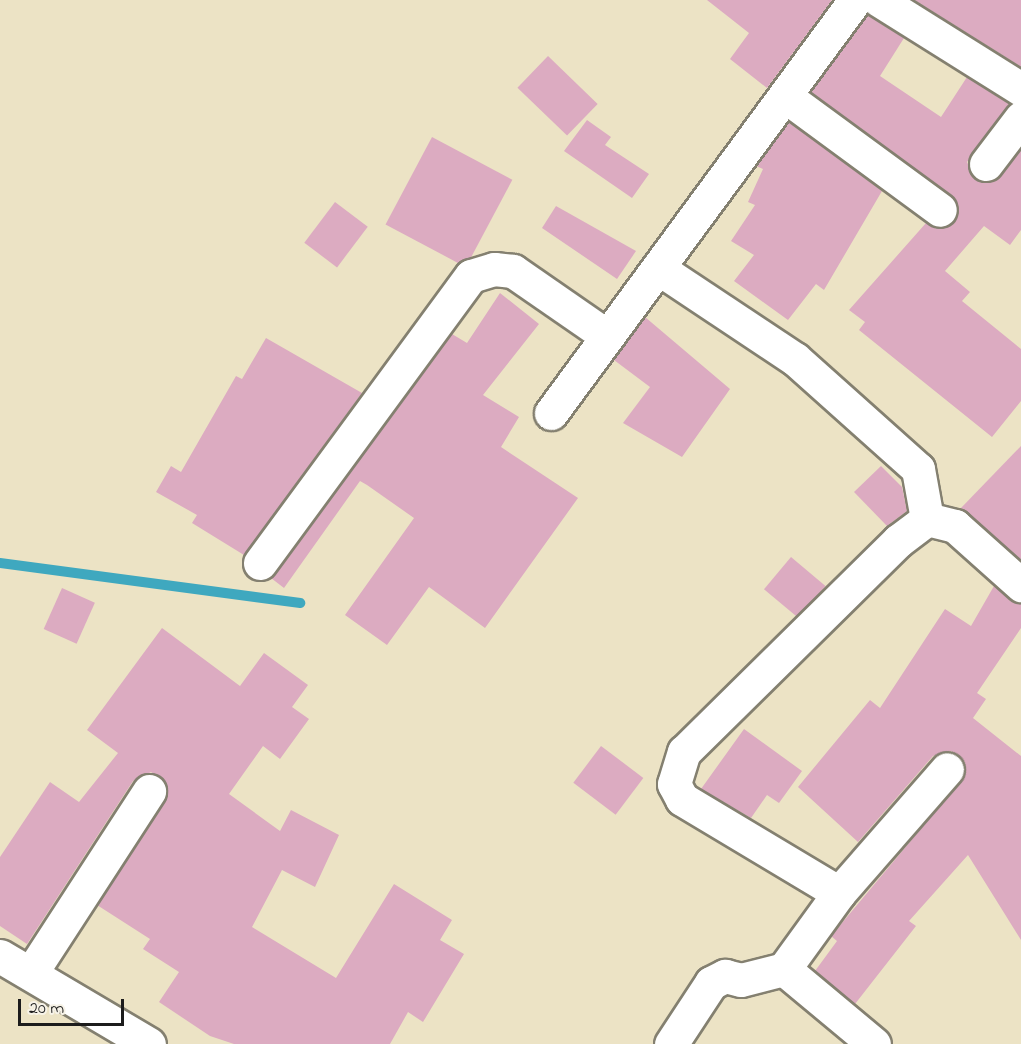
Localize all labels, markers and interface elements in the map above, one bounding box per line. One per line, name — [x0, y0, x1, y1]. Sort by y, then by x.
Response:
scale bar — [21, 987, 128, 1025]
text: 20 m — [29, 996, 64, 1022]

